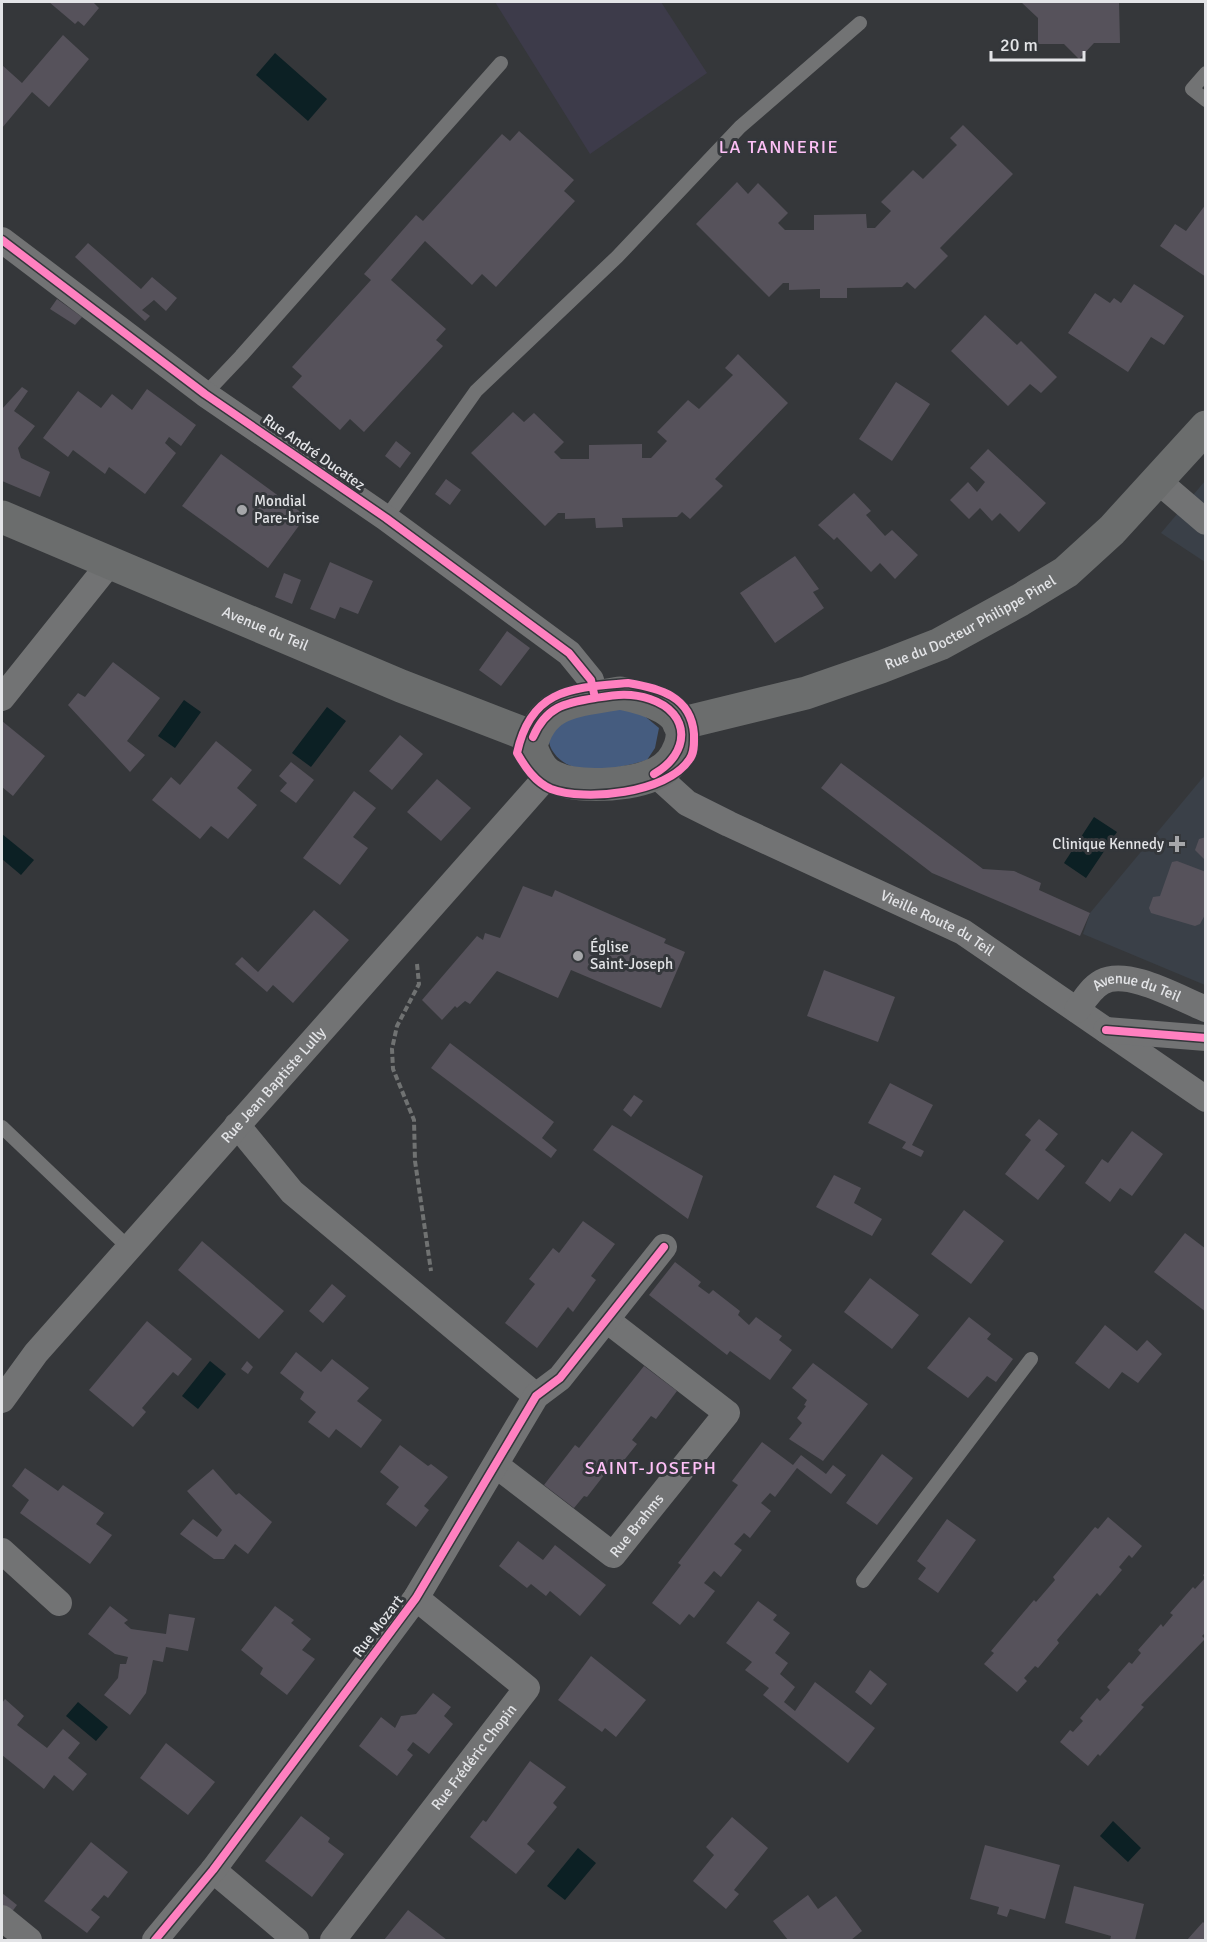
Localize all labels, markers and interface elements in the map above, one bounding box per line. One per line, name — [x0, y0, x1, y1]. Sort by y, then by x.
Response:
scale bar — [991, 24, 1084, 62]
text: 20 m — [1000, 34, 1038, 56]
district label: LA TANNERIE — [719, 136, 839, 158]
street label: Rue André Ducatez — [259, 410, 369, 494]
place label: Mondial Pare-brise — [254, 492, 320, 527]
marker: Mondial Pare-brise — [235, 503, 249, 517]
street label: Rue du Docteur Philippe Pinel — [882, 571, 1059, 674]
street label: Avenue du Teil — [220, 602, 311, 655]
place label: Clinique Kennedy — [1052, 835, 1164, 853]
marker: Clinique Kennedy — [1168, 835, 1186, 853]
street label: Vieille Route du Teil — [878, 886, 998, 960]
place label: Église Saint-Joseph — [590, 937, 673, 973]
marker: Église Saint-Joseph — [571, 949, 585, 963]
street label: Avenue du Teil — [1089, 969, 1184, 1006]
street label: Rue Jean Baptiste Lully — [217, 1023, 329, 1147]
district label: SAINT-JOSEPH — [585, 1457, 717, 1479]
street label: Rue Brahms — [606, 1490, 668, 1561]
street label: Rue Mozart — [349, 1592, 407, 1660]
street label: Rue Frédéric Chopin — [427, 1700, 520, 1814]

